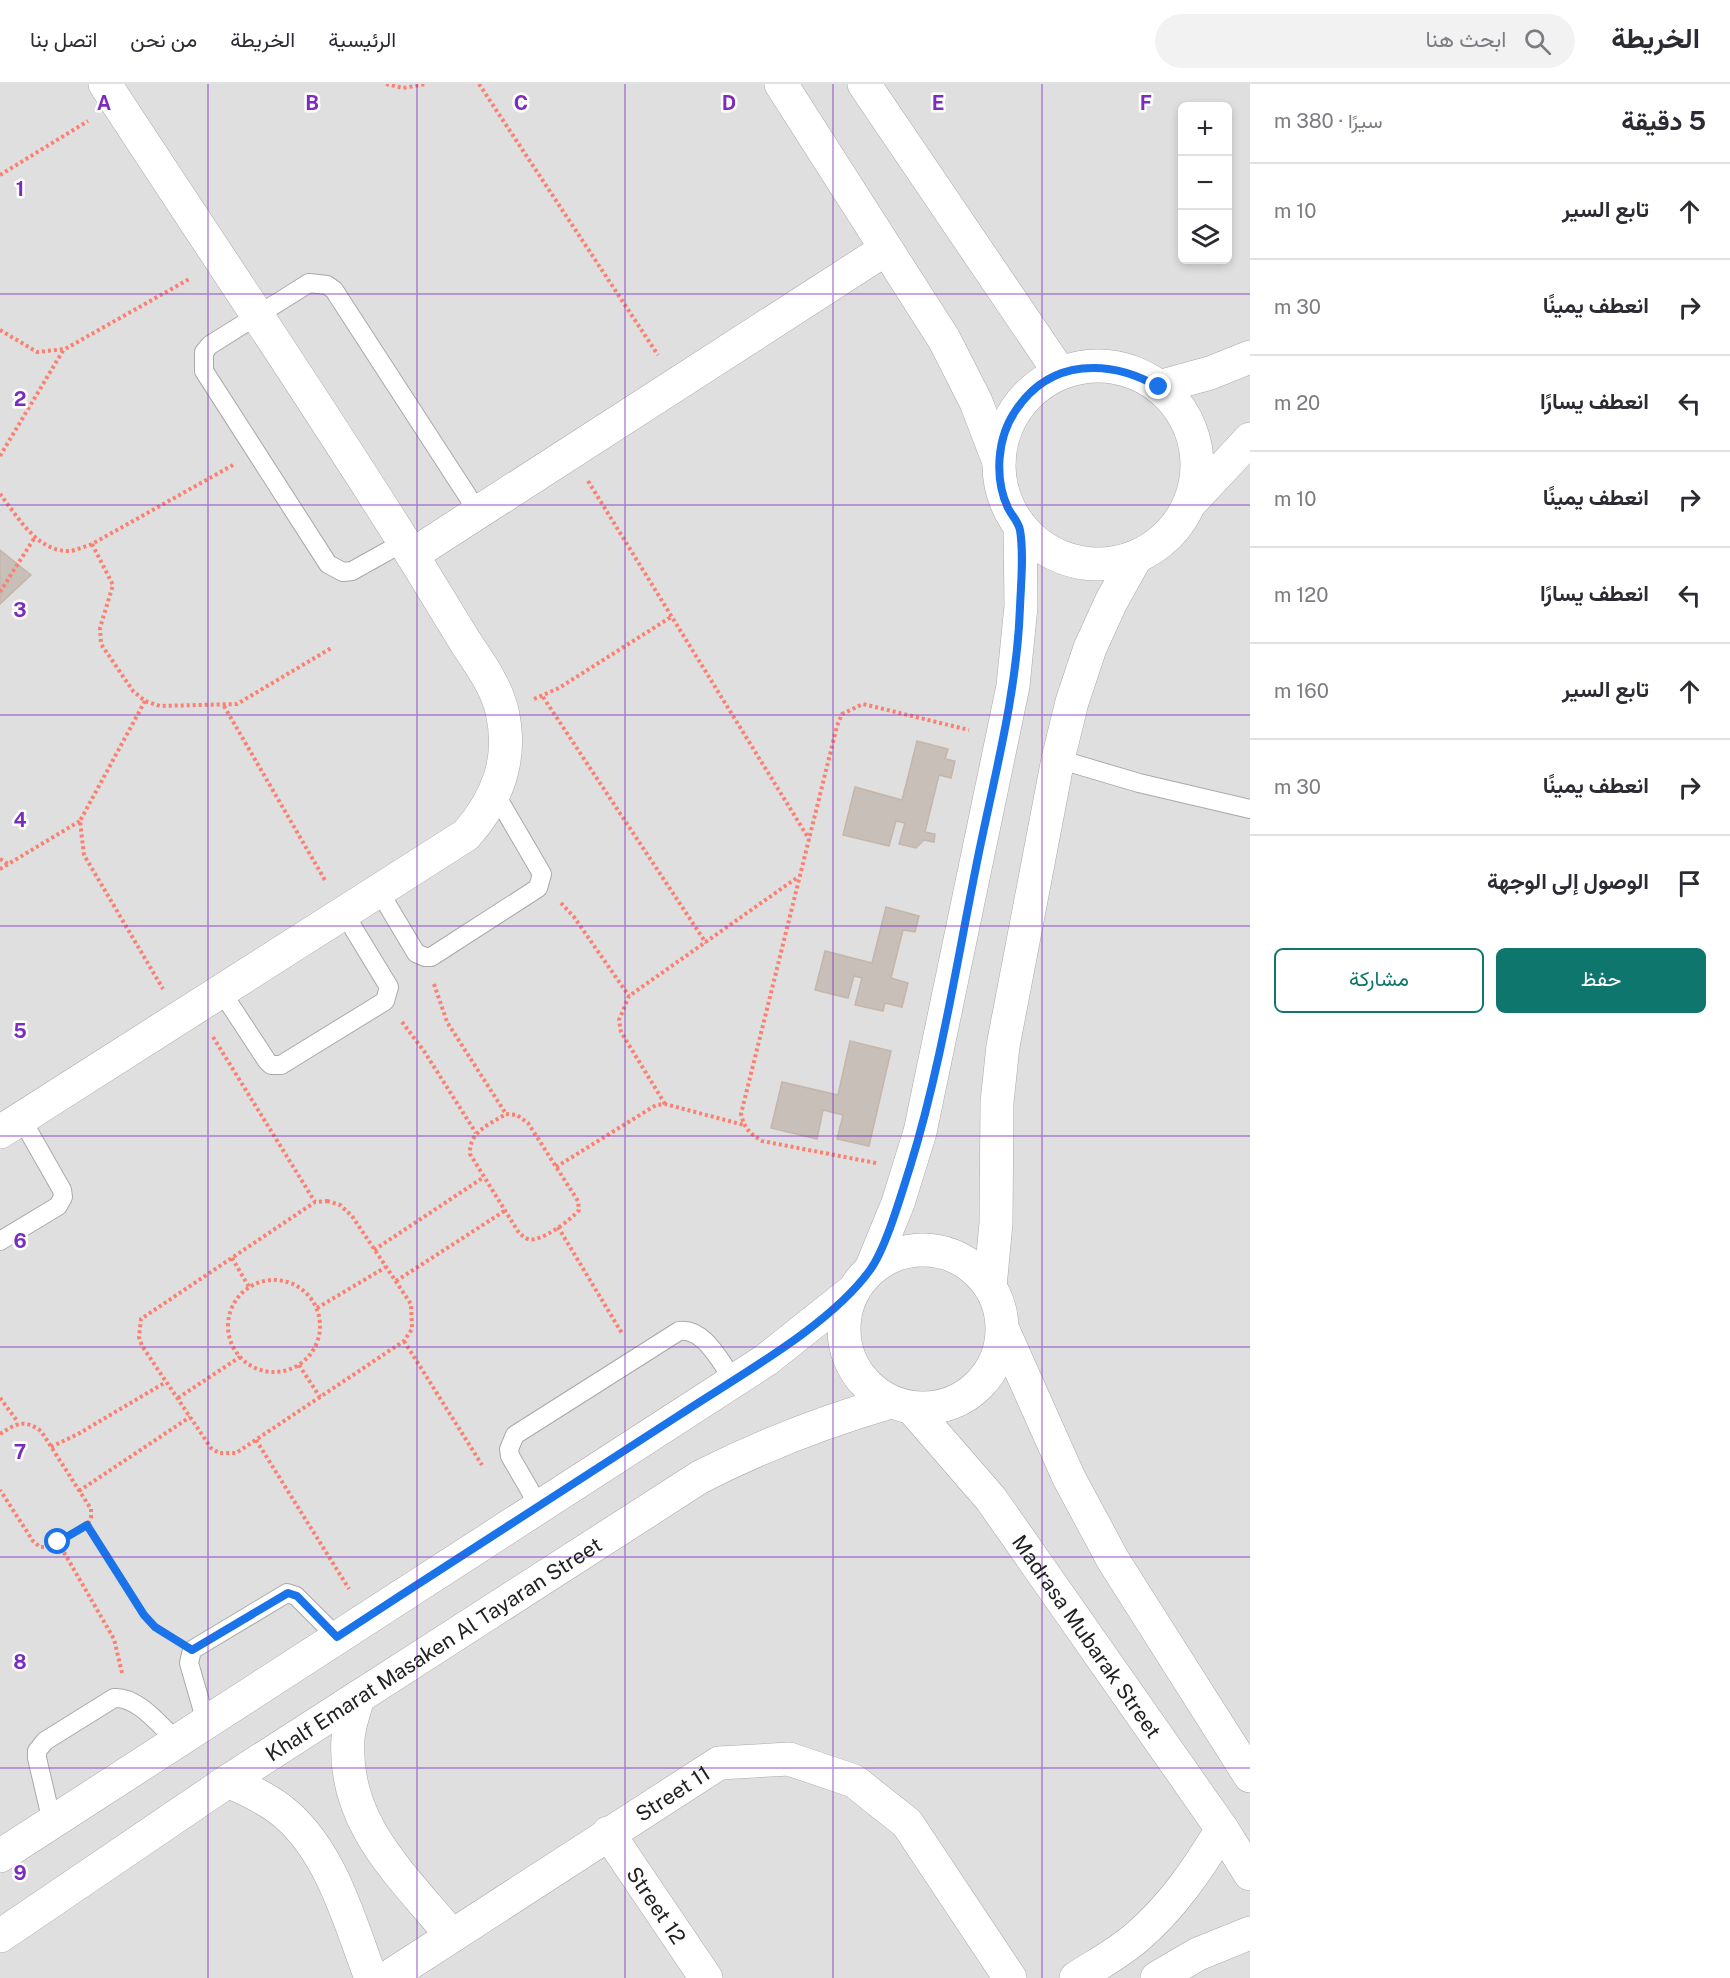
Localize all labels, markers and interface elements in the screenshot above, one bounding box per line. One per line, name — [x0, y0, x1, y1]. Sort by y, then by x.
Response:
search box — [1155, 14, 1575, 68]
text: الخريطة — [1611, 21, 1700, 54]
icon: search — [1521, 25, 1554, 58]
text: ابحث هنا — [1426, 26, 1506, 52]
text: اتصل بنا — [30, 27, 97, 52]
text: من نحن — [130, 27, 197, 52]
text: الخريطة — [230, 27, 295, 52]
text: الرئيسية — [328, 27, 396, 52]
text: A — [97, 91, 111, 115]
text: B — [305, 91, 319, 115]
text: C — [514, 91, 528, 115]
text: D — [722, 91, 736, 115]
text: E — [932, 91, 944, 115]
text: F — [1140, 91, 1152, 115]
map controls — [1178, 102, 1232, 264]
button: + — [1178, 102, 1232, 156]
text: 5 دقيقة — [1621, 105, 1706, 136]
text: سيرًا · 380 m — [1274, 109, 1383, 133]
button: − — [1178, 156, 1232, 210]
text: 1 — [16, 177, 24, 201]
icon: ahead — [1673, 195, 1706, 228]
text: تابع السير — [1562, 196, 1649, 222]
text: 10 m — [1274, 199, 1317, 223]
button: layers — [1178, 210, 1232, 264]
icon: right — [1673, 291, 1706, 324]
text: انعطف يمينًا — [1543, 292, 1649, 318]
text: 30 m — [1274, 295, 1321, 319]
route end — [1145, 373, 1171, 399]
text: 2 — [14, 387, 26, 411]
icon: left — [1673, 387, 1706, 420]
text: انعطف يسارًا — [1540, 388, 1649, 414]
text: 20 m — [1274, 391, 1320, 415]
icon: right — [1673, 483, 1706, 516]
text: انعطف يمينًا — [1543, 484, 1649, 510]
text: 10 m — [1274, 487, 1317, 511]
icon: left — [1673, 579, 1706, 612]
text: انعطف يسارًا — [1540, 580, 1649, 606]
text: 120 m — [1274, 583, 1329, 607]
text: 3 — [13, 598, 27, 622]
icon: ahead — [1673, 675, 1706, 708]
text: تابع السير — [1562, 676, 1649, 702]
text: 160 m — [1274, 679, 1329, 703]
icon: right — [1673, 771, 1706, 804]
text: انعطف يمينًا — [1543, 772, 1649, 798]
text: 30 m — [1274, 775, 1321, 799]
text: 4 — [13, 808, 27, 832]
icon: arrive — [1673, 867, 1706, 900]
text: الوصول إلى الوجهة — [1487, 868, 1649, 894]
button: مشاركة — [1274, 948, 1484, 1013]
button: حفظ — [1496, 948, 1706, 1013]
text: 5 — [13, 1019, 27, 1043]
text: 6 — [13, 1229, 27, 1253]
text: 7 — [14, 1440, 26, 1464]
route start — [44, 1528, 70, 1554]
street label: Madrasa Mubarak Street — [1007, 1530, 1167, 1743]
street label: Khalf Emarat Masaken Al Tayaran Street — [261, 1531, 606, 1766]
text: 8 — [13, 1650, 27, 1674]
street label: Street 11 — [631, 1760, 714, 1826]
text: 9 — [13, 1861, 27, 1885]
street label: Street 12 — [622, 1862, 692, 1948]

